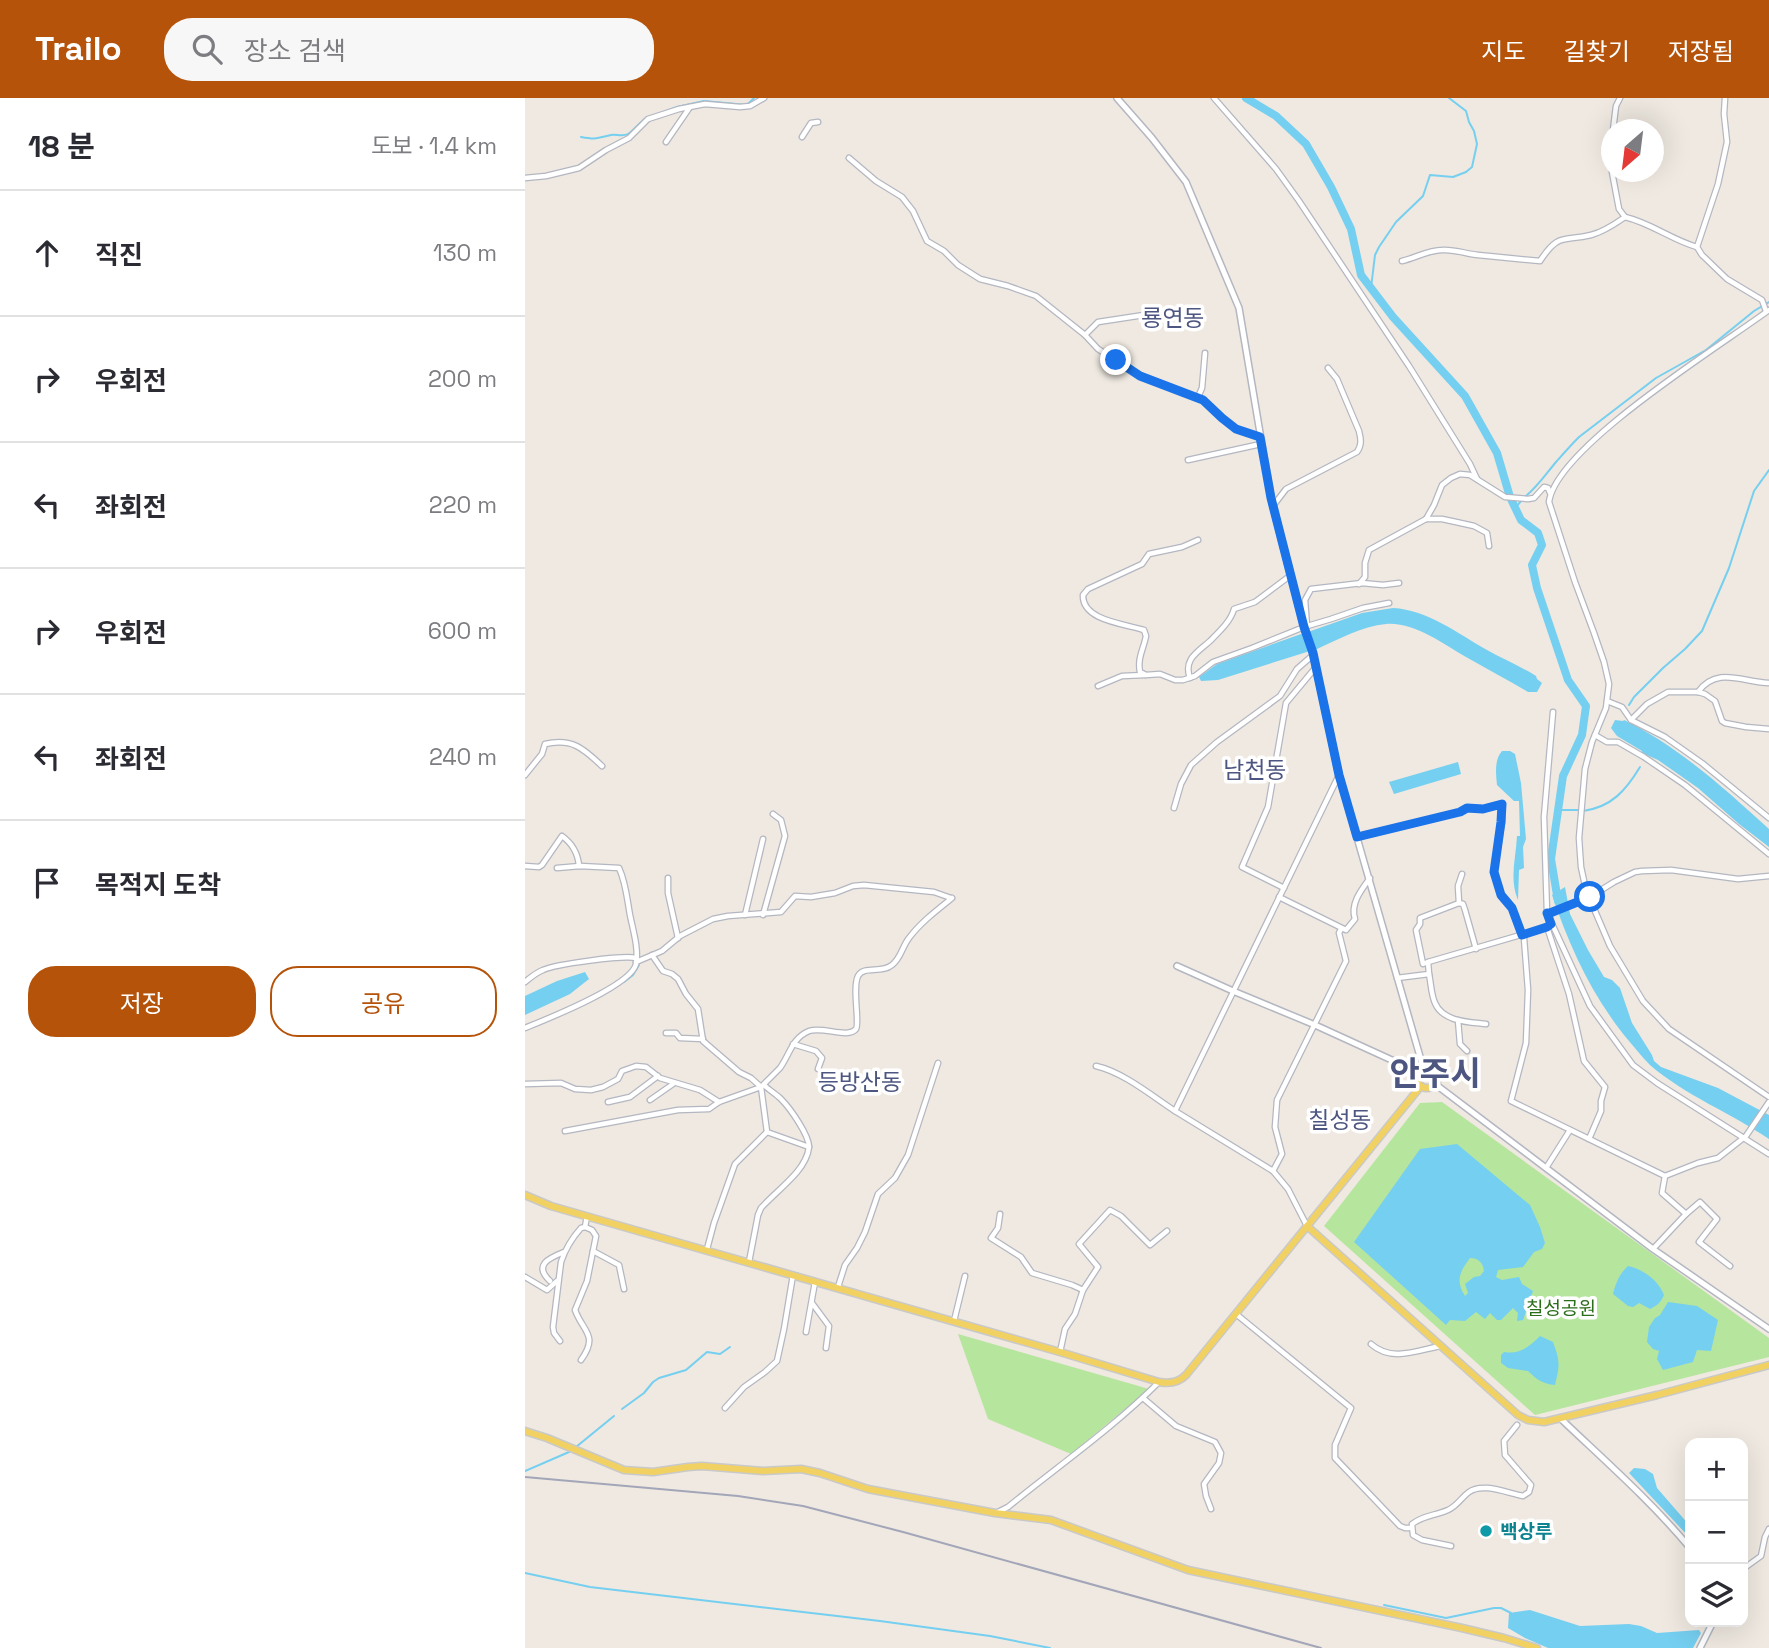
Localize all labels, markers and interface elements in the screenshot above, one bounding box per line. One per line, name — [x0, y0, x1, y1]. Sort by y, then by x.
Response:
search box — [164, 18, 654, 81]
text: Trailo — [35, 28, 122, 70]
icon: search — [188, 30, 226, 68]
text: 장소 검색 — [244, 34, 346, 68]
text: 지도 — [1481, 36, 1526, 67]
text: 길찾기 — [1564, 36, 1630, 67]
text: 저장됨 — [1668, 36, 1734, 67]
north arrow — [1601, 119, 1664, 182]
text: 18 분 — [28, 127, 95, 166]
text: 도보 · 1.4 km — [371, 131, 497, 161]
icon: ahead — [28, 234, 66, 272]
text: 직진 — [95, 238, 143, 272]
text: 130 m — [433, 238, 497, 268]
district label: 룡연동 — [1141, 303, 1205, 333]
route end — [1100, 344, 1131, 375]
icon: right — [28, 360, 66, 398]
text: 우회전 — [95, 364, 167, 398]
text: 200 m — [428, 364, 497, 394]
icon: left — [28, 486, 66, 524]
text: 좌회전 — [95, 490, 167, 524]
text: 220 m — [429, 490, 497, 520]
icon: right — [28, 612, 66, 650]
text: 우회전 — [95, 616, 167, 650]
text: 600 m — [428, 616, 497, 646]
icon: left — [28, 738, 66, 776]
text: 좌회전 — [95, 742, 167, 776]
text: 240 m — [429, 742, 497, 772]
district label: 남천동 — [1223, 755, 1287, 785]
icon: arrive — [28, 864, 66, 902]
text: 목적지 도착 — [95, 868, 221, 902]
route start — [1574, 881, 1605, 912]
button: 저장 — [28, 966, 256, 1037]
button: 공유 — [270, 966, 497, 1037]
district label: 안주시 — [1389, 1053, 1481, 1095]
district label: 등방산동 — [818, 1067, 902, 1097]
district label: 칠성동 — [1308, 1105, 1372, 1135]
park label: 칠성공원 — [1526, 1296, 1596, 1321]
map controls — [1685, 1438, 1748, 1627]
button: + — [1685, 1438, 1748, 1501]
button: − — [1685, 1501, 1748, 1564]
place label: 백상루 — [1500, 1519, 1552, 1544]
marker: 백상루 — [1478, 1523, 1494, 1539]
button: layers — [1685, 1564, 1748, 1627]

